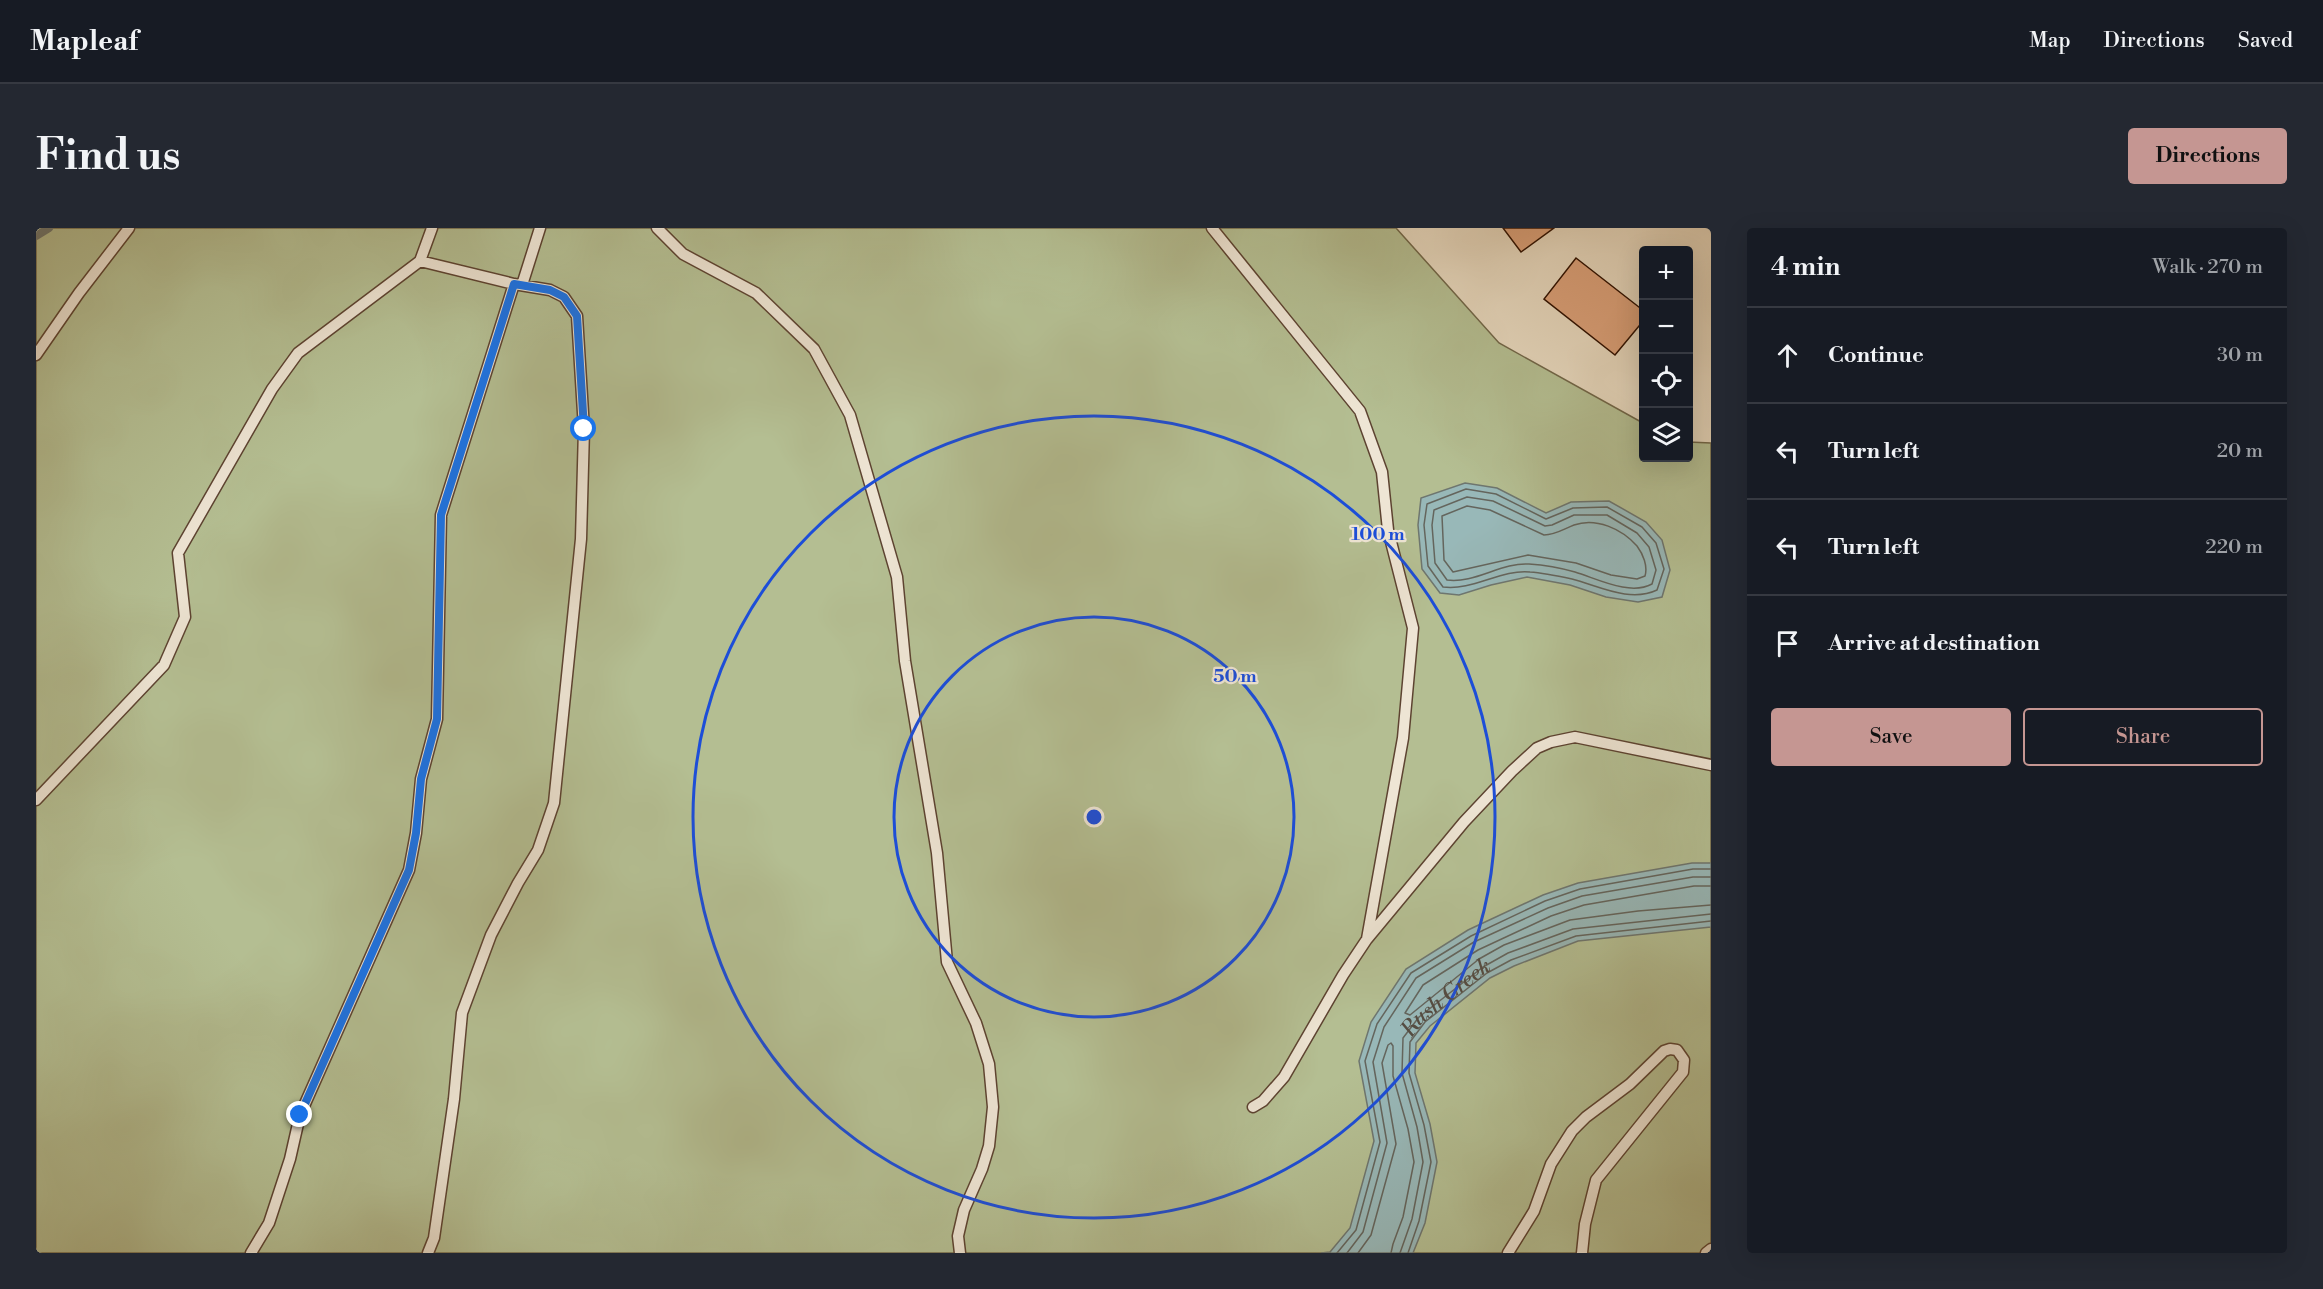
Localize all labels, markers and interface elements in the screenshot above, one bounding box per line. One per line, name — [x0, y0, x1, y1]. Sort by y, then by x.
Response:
text: Mapleaf — [30, 24, 138, 59]
text: Map — [2029, 28, 2071, 54]
text: Directions — [2104, 28, 2205, 54]
text: Saved — [2238, 28, 2293, 54]
button: Directions — [2128, 128, 2287, 184]
text: Find us — [36, 130, 180, 183]
map controls — [1639, 246, 1693, 462]
button: + — [1639, 246, 1693, 300]
text: 4 min — [1771, 251, 1841, 283]
text: Walk · 270 m — [2152, 255, 2263, 280]
button: − — [1639, 300, 1693, 354]
icon: ahead — [1771, 339, 1804, 372]
text: Continue — [1828, 342, 1924, 369]
text: 30 m — [2217, 343, 2263, 368]
button: locate — [1639, 354, 1693, 408]
button: layers — [1639, 408, 1693, 462]
route start — [570, 415, 596, 441]
icon: left — [1771, 435, 1804, 468]
text: Turn left — [1828, 438, 1919, 465]
text: 20 m — [2217, 439, 2263, 464]
text: 100 m — [1351, 523, 1405, 546]
icon: left — [1771, 531, 1804, 564]
text: Turn left — [1828, 534, 1919, 561]
text: 220 m — [2205, 535, 2263, 560]
icon: arrive — [1771, 627, 1804, 660]
text: Arrive at destination — [1828, 630, 2040, 657]
text: 50 m — [1213, 665, 1257, 688]
button: Save — [1771, 708, 2011, 766]
button: Share — [2023, 708, 2263, 766]
centre of rings — [1084, 807, 1104, 827]
water label: Rush Creek — [1394, 952, 1495, 1043]
route end — [286, 1101, 312, 1127]

